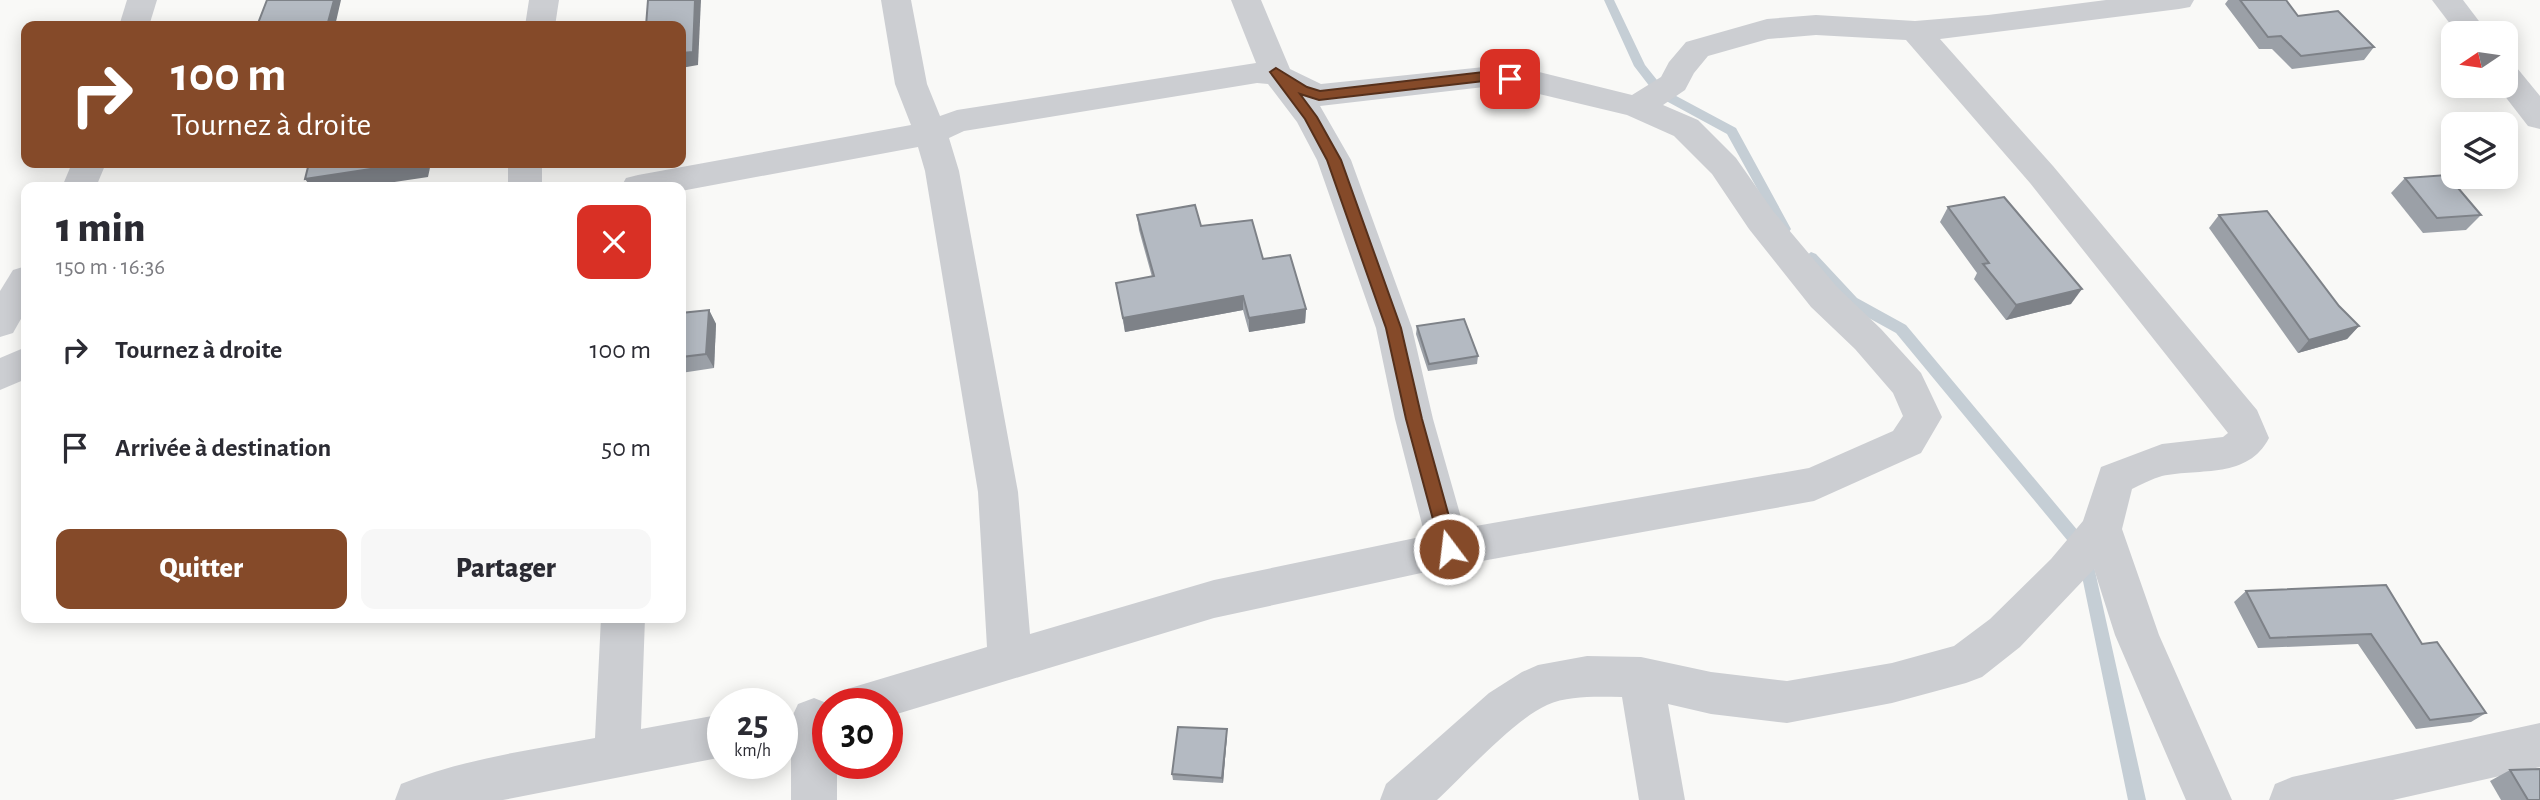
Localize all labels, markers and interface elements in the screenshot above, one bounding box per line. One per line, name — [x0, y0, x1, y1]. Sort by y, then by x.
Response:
north arrow — [2441, 21, 2518, 98]
map controls — [2441, 21, 2518, 189]
icon: right — [56, 49, 147, 140]
pin — [1480, 49, 1540, 109]
text: 100 m — [171, 51, 287, 100]
icon: arrive — [1491, 60, 1529, 98]
text: Tournez à droite — [171, 109, 371, 141]
button: layers — [2441, 112, 2518, 189]
button: close — [577, 205, 651, 279]
text: 1 min — [56, 207, 145, 249]
text: 150 m · 16:36 — [56, 256, 165, 279]
icon: right — [56, 331, 94, 369]
text: Tournez à droite — [115, 337, 282, 363]
text: 100 m — [590, 337, 651, 363]
icon: arrive — [56, 429, 94, 467]
text: Arrivée à destination — [115, 435, 331, 461]
text: 50 m — [601, 435, 651, 461]
position arrow — [1412, 512, 1486, 586]
button: Quitter — [56, 529, 347, 609]
button: Partager — [361, 529, 651, 609]
speed limit sign: 30 — [812, 688, 903, 779]
text: 25 — [737, 707, 768, 742]
text: km/h — [734, 742, 771, 760]

